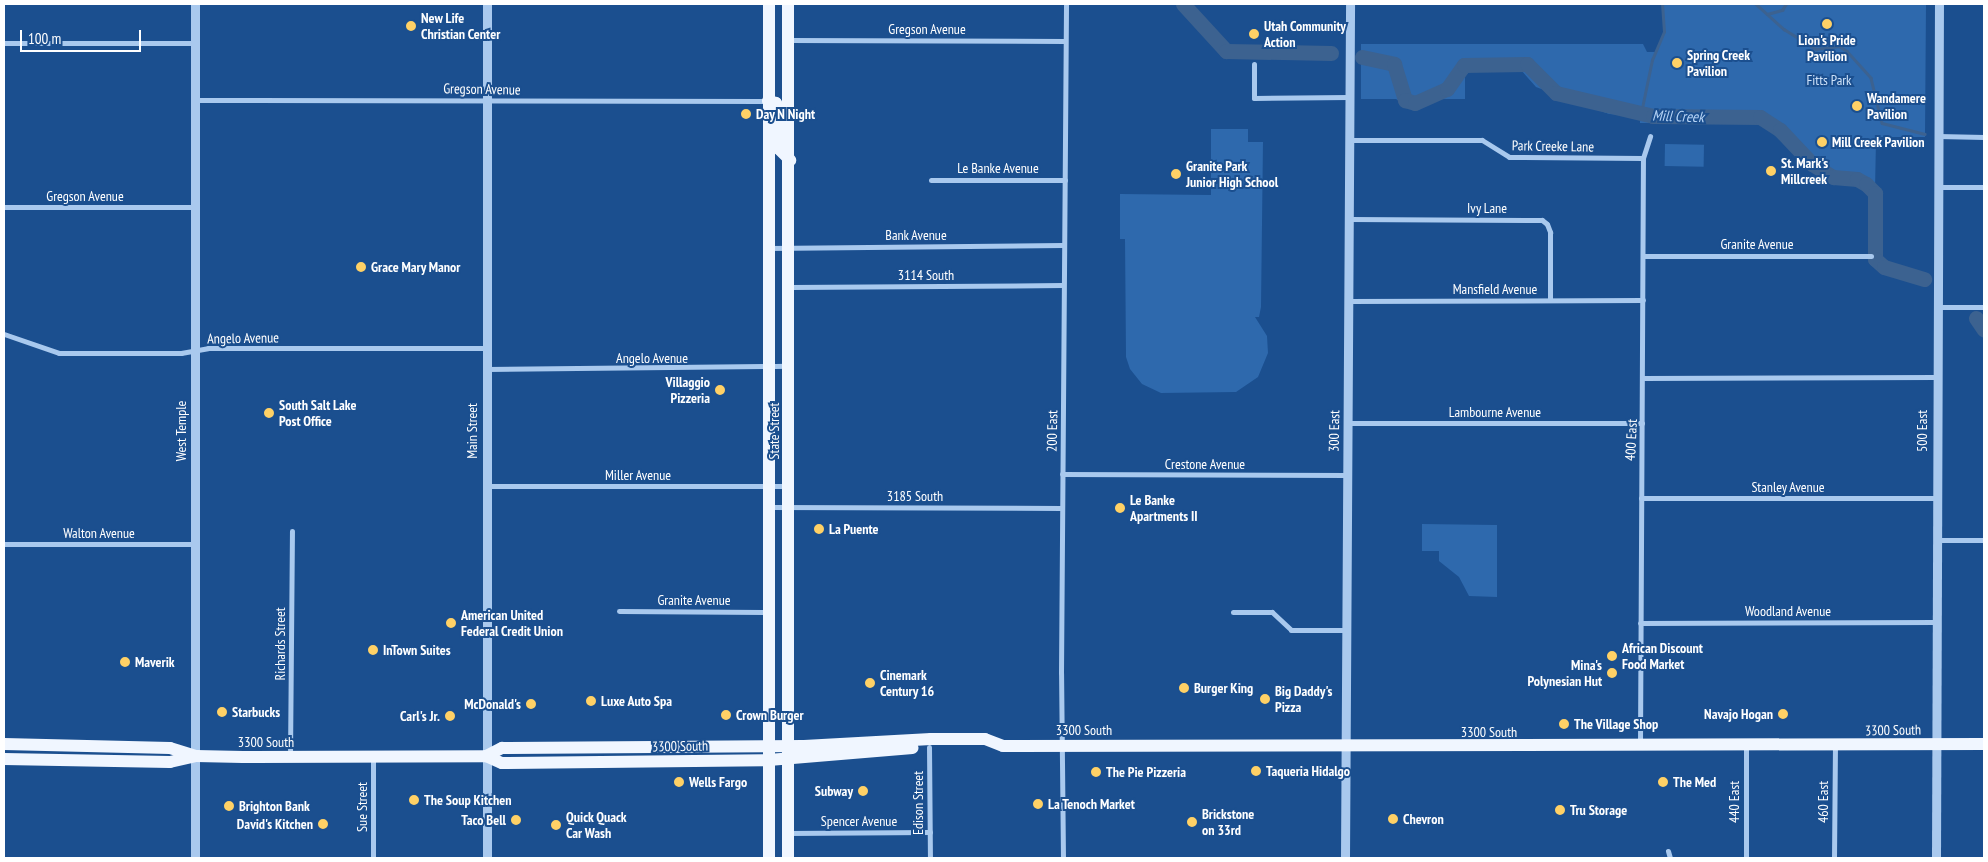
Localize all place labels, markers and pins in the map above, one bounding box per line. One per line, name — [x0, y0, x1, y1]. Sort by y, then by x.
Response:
place label: New Life Christian Center — [421, 10, 500, 42]
place label: Utah Community Action — [1264, 18, 1346, 50]
marker: Lion's Pride Pavilion — [1821, 18, 1833, 30]
marker: New Life Christian Center — [405, 20, 417, 32]
marker: Utah Community Action — [1248, 28, 1260, 40]
place label: Lion's Pride Pavilion — [1798, 32, 1856, 64]
place label: Spring Creek Pavilion — [1687, 47, 1750, 80]
marker: Spring Creek Pavilion — [1671, 57, 1683, 69]
place label: Wandamere Pavilion — [1867, 90, 1926, 122]
marker: Wandamere Pavilion — [1851, 100, 1863, 112]
place label: Day N Night — [756, 106, 815, 122]
marker: Day N Night — [740, 108, 752, 120]
place label: Mill Creek Pavilion — [1832, 134, 1925, 150]
marker: Mill Creek Pavilion — [1816, 136, 1828, 148]
place label: St. Mark's Millcreek — [1781, 155, 1829, 188]
place label: Granite Park Junior High School — [1186, 158, 1278, 190]
marker: St. Mark's Millcreek — [1765, 165, 1777, 177]
marker: Granite Park Junior High School — [1170, 168, 1182, 180]
place label: Grace Mary Manor — [371, 259, 461, 275]
marker: Grace Mary Manor — [355, 261, 367, 273]
place label: Villaggio Pizzeria — [665, 374, 710, 407]
marker: Villaggio Pizzeria — [714, 384, 726, 396]
place label: South Salt Lake Post Office — [279, 397, 356, 430]
marker: South Salt Lake Post Office — [263, 407, 275, 419]
place label: Le Banke Apartments II — [1130, 492, 1198, 524]
marker: Le Banke Apartments II — [1114, 502, 1126, 514]
place label: La Puente — [829, 521, 879, 537]
marker: La Puente — [813, 523, 825, 535]
place label: American United Federal Credit Union — [461, 607, 563, 640]
marker: American United Federal Credit Union — [445, 617, 457, 629]
place label: African Discount Food Market — [1622, 640, 1703, 672]
place label: InTown Suites — [383, 642, 451, 658]
marker: InTown Suites — [367, 644, 379, 656]
marker: African Discount Food Market — [1606, 650, 1618, 662]
place label: Maverik — [135, 654, 175, 670]
marker: Maverik — [119, 656, 131, 668]
place label: Mina's Polynesian Hut — [1527, 657, 1602, 690]
place label: Cinemark Century 16 — [880, 667, 935, 700]
marker: Mina's Polynesian Hut — [1606, 667, 1618, 679]
marker: Cinemark Century 16 — [864, 677, 876, 689]
place label: Burger King — [1194, 680, 1253, 696]
marker: Burger King — [1178, 682, 1190, 694]
place label: Big Daddy's Pizza — [1275, 683, 1332, 716]
place label: Luxe Auto Spa — [601, 693, 673, 709]
marker: Big Daddy's Pizza — [1259, 693, 1271, 705]
marker: Luxe Auto Spa — [585, 695, 597, 707]
place label: McDonald's — [464, 696, 521, 712]
marker: McDonald's — [525, 698, 537, 710]
place label: Starbucks — [232, 704, 280, 720]
marker: Starbucks — [216, 706, 228, 718]
place label: Navajo Hogan — [1704, 706, 1773, 722]
place label: Crown Burger — [736, 707, 804, 723]
place label: Carl's Jr. — [400, 708, 440, 724]
marker: Navajo Hogan — [1777, 708, 1789, 720]
marker: Crown Burger — [720, 709, 732, 721]
marker: Carl's Jr. — [444, 710, 456, 722]
place label: The Village Shop — [1574, 716, 1659, 732]
marker: The Village Shop — [1558, 718, 1570, 730]
place label: Taqueria Hidalgo — [1266, 763, 1350, 779]
place label: The Pie Pizzeria — [1106, 764, 1186, 780]
marker: Taqueria Hidalgo — [1250, 765, 1262, 777]
marker: The Pie Pizzeria — [1090, 766, 1102, 778]
place label: Wells Fargo — [689, 774, 747, 790]
place label: The Med — [1673, 774, 1716, 790]
marker: Wells Fargo — [673, 776, 685, 788]
marker: The Med — [1657, 776, 1669, 788]
place label: Subway — [815, 783, 853, 799]
marker: Subway — [857, 785, 869, 797]
place label: The Soup Kitchen — [424, 792, 511, 808]
marker: The Soup Kitchen — [408, 794, 420, 806]
place label: La Tenoch Market — [1048, 796, 1135, 812]
place label: Brighton Bank — [239, 798, 310, 814]
marker: La Tenoch Market — [1032, 798, 1044, 810]
marker: Brighton Bank — [223, 800, 235, 812]
place label: Tru Storage — [1570, 802, 1627, 818]
marker: Tru Storage — [1554, 804, 1566, 816]
place label: Brickstone on 33rd — [1202, 806, 1254, 839]
place label: Quick Quack Car Wash — [566, 809, 627, 842]
place label: Chevron — [1403, 811, 1444, 827]
place label: Taco Bell — [461, 812, 506, 828]
marker: Chevron — [1387, 813, 1399, 825]
marker: Taco Bell — [510, 814, 522, 826]
place label: David's Kitchen — [237, 816, 313, 832]
marker: Brickstone on 33rd — [1186, 816, 1198, 828]
marker: David's Kitchen — [317, 818, 329, 830]
marker: Quick Quack Car Wash — [550, 819, 562, 831]

